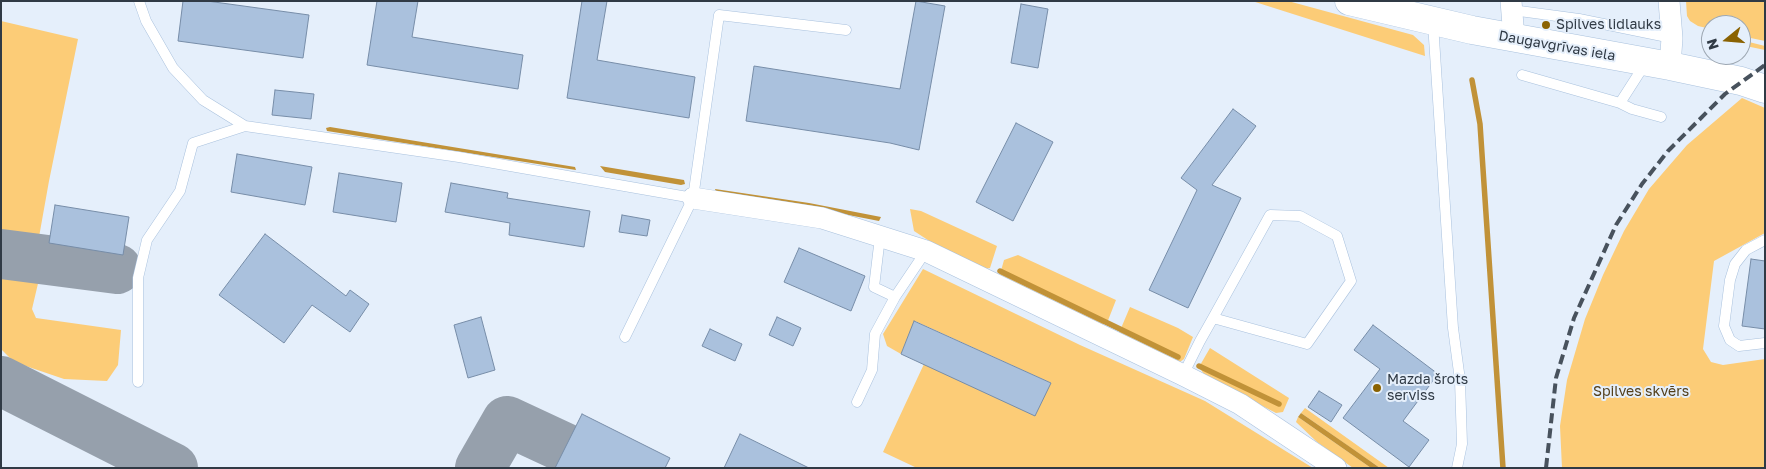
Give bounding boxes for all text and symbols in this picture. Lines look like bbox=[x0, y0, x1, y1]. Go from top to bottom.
north arrow bbox=[1701, 15, 1751, 65]
place label: Spilves lidlauks bbox=[1556, 17, 1661, 33]
marker: Spilves lidlauks bbox=[1540, 19, 1552, 31]
street label: Daugavgrīvas iela bbox=[1497, 27, 1617, 65]
text: N bbox=[1702, 37, 1722, 52]
place label: Mazda šrots serviss bbox=[1387, 372, 1468, 404]
marker: Mazda šrots serviss bbox=[1371, 382, 1383, 394]
park label: Spilves skvērs bbox=[1593, 384, 1689, 400]

